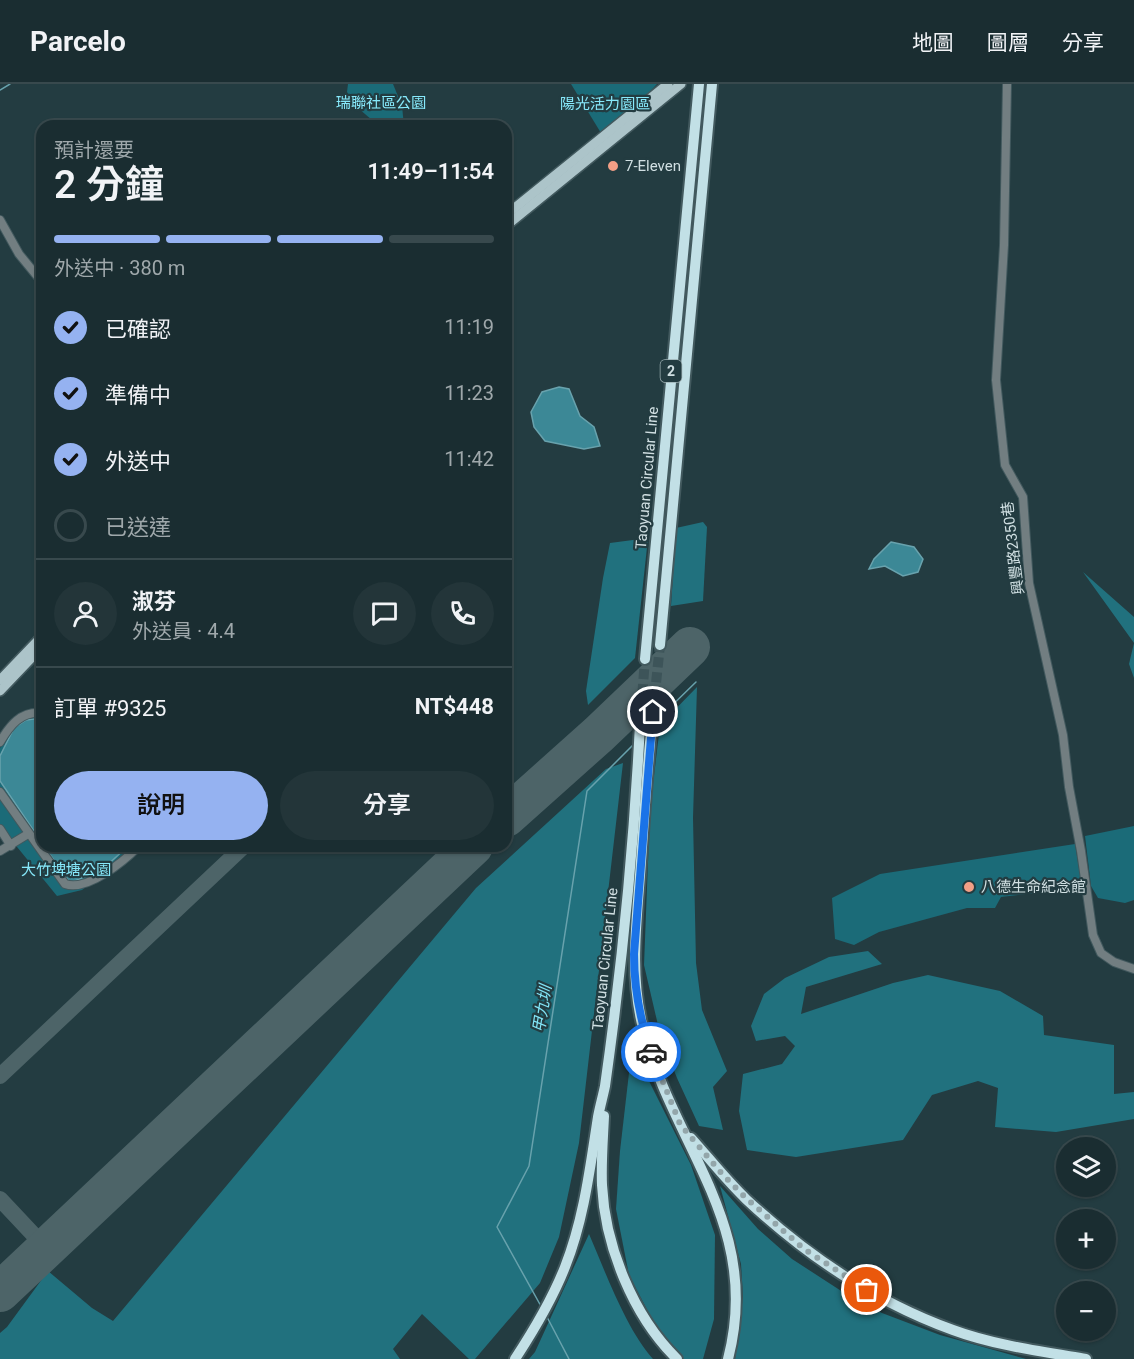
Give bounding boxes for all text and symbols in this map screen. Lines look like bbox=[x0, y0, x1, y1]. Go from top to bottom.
text: Parcelo bbox=[30, 25, 126, 58]
text: 地圖 bbox=[912, 31, 954, 55]
text: 圖層 bbox=[987, 31, 1029, 55]
text: 分享 bbox=[1062, 31, 1104, 55]
park label: 瑞聯社區公園 bbox=[336, 94, 426, 112]
park label: 陽光活力園區 bbox=[560, 95, 650, 113]
text: 預計還要 bbox=[54, 138, 134, 162]
place label: 7-Eleven bbox=[625, 157, 681, 175]
text: 11:49–11:54 bbox=[367, 159, 494, 184]
marker: 7-Eleven bbox=[606, 159, 620, 173]
text: 2 分鐘 bbox=[54, 162, 164, 208]
text: 外送中 · 380 m bbox=[54, 256, 185, 280]
icon: check bbox=[54, 311, 87, 344]
text: 11:19 bbox=[444, 315, 494, 339]
text: 已確認 bbox=[105, 317, 171, 342]
road number: 2 bbox=[660, 360, 682, 382]
icon: check bbox=[54, 377, 87, 410]
text: 11:23 bbox=[444, 381, 494, 405]
text: 準備中 bbox=[105, 383, 171, 408]
street label: Taoyuan Circular Line bbox=[632, 406, 662, 550]
icon: check bbox=[54, 443, 87, 476]
text: 11:42 bbox=[444, 447, 494, 471]
text: 外送中 bbox=[105, 449, 171, 474]
street label: 興豐路2350巷 bbox=[998, 500, 1028, 596]
text: 已送達 bbox=[105, 515, 171, 540]
button: person bbox=[54, 582, 117, 645]
button: chat bbox=[353, 582, 416, 645]
button: phone bbox=[431, 582, 494, 645]
text: 淑芬 bbox=[132, 589, 176, 614]
text: 外送員 · 4.4 bbox=[132, 619, 235, 643]
pin bbox=[627, 686, 678, 737]
text: NT$448 bbox=[415, 694, 494, 719]
icon: home bbox=[636, 695, 669, 728]
text: 訂單 #9325 bbox=[54, 696, 166, 721]
button: 說明 bbox=[54, 771, 268, 840]
button: 分享 bbox=[280, 771, 494, 840]
park label: 大竹埤塘公園 bbox=[21, 861, 111, 879]
place label: 八德生命紀念館 bbox=[981, 878, 1086, 896]
marker: 八德生命紀念館 bbox=[962, 880, 976, 894]
street label: Taoyuan Circular Line bbox=[589, 887, 621, 1031]
water label: 甲九圳 bbox=[529, 982, 555, 1034]
courier bbox=[621, 1022, 681, 1082]
icon: car bbox=[635, 1036, 668, 1069]
map controls bbox=[1056, 1137, 1116, 1341]
button: layers bbox=[1056, 1137, 1116, 1197]
button: + bbox=[1056, 1209, 1116, 1269]
pin bbox=[841, 1264, 892, 1315]
icon: bag bbox=[850, 1273, 883, 1306]
button: − bbox=[1056, 1281, 1116, 1341]

